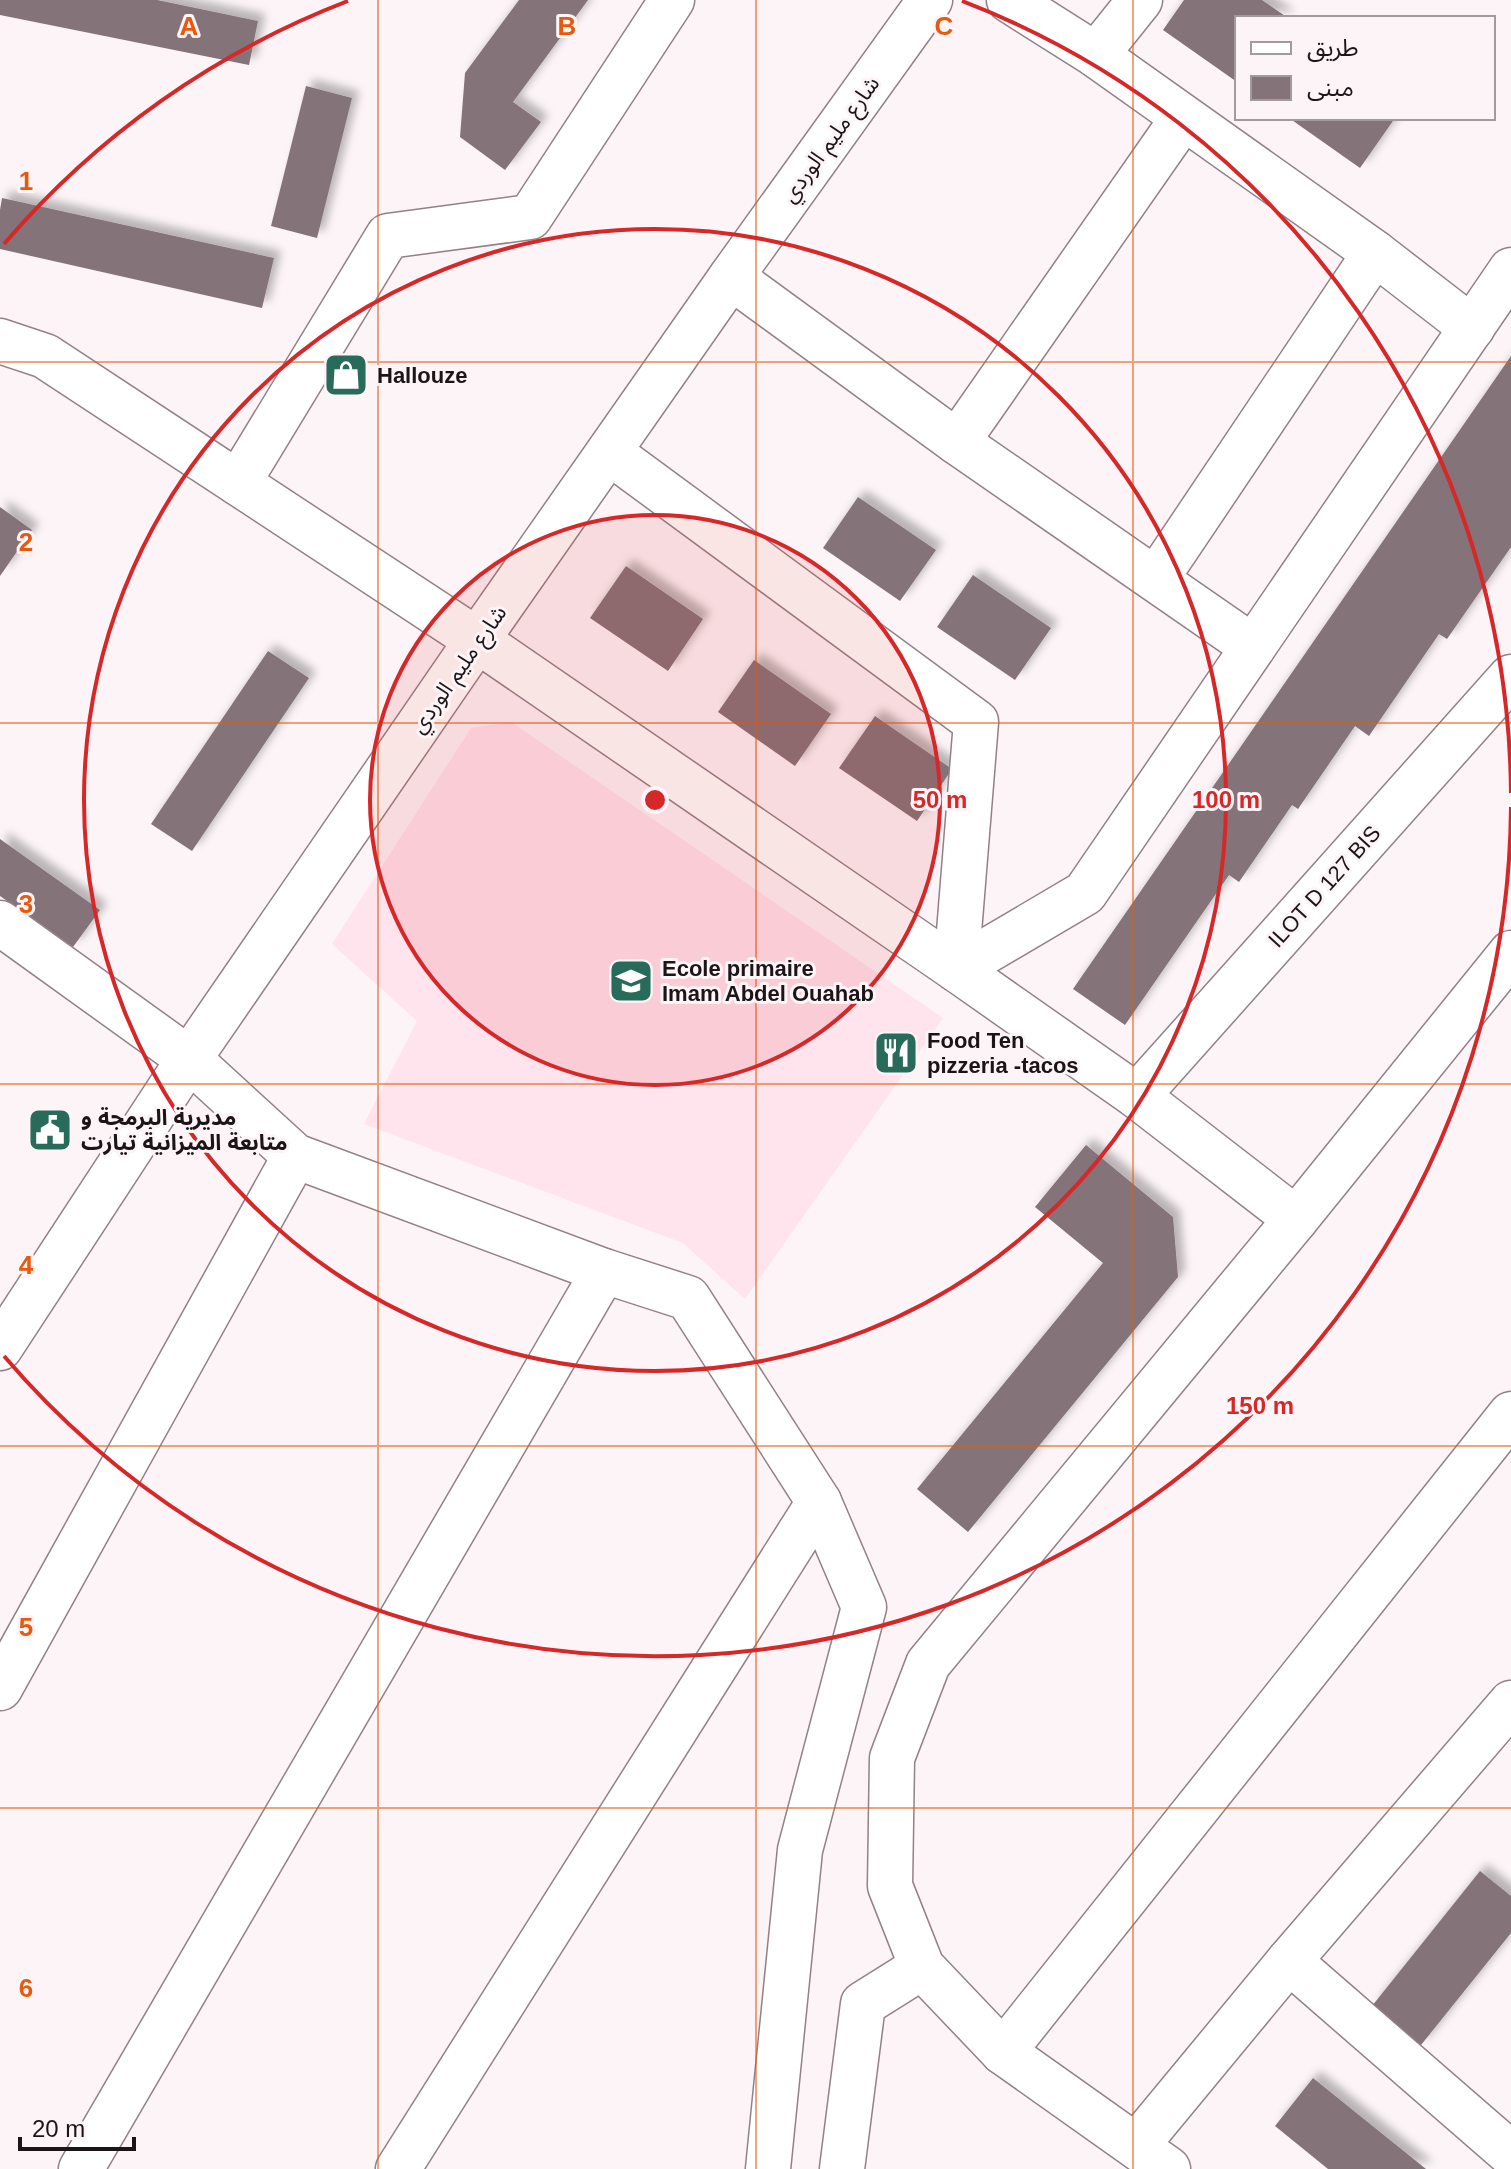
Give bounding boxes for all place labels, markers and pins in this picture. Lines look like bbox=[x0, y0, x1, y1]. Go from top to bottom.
shop icon: Hallouze bbox=[322, 351, 370, 399]
place label: Hallouze bbox=[377, 363, 467, 388]
centre of rings bbox=[641, 786, 669, 814]
place label: Ecole primaire Imam Abdel Ouahab bbox=[662, 956, 874, 1006]
school or university icon: Ecole primaire Imam Abdel Ouahab bbox=[607, 957, 655, 1005]
place label: Food Ten pizzeria -tacos bbox=[927, 1028, 1079, 1078]
restaurant icon: Food Ten pizzeria -tacos bbox=[872, 1029, 920, 1077]
place label: مديرية البرمجة و متابعة الميزانية تيارت bbox=[81, 1105, 288, 1156]
public building icon: مديرية البرمجة و متابعة الميزانية تيارت bbox=[26, 1106, 74, 1154]

